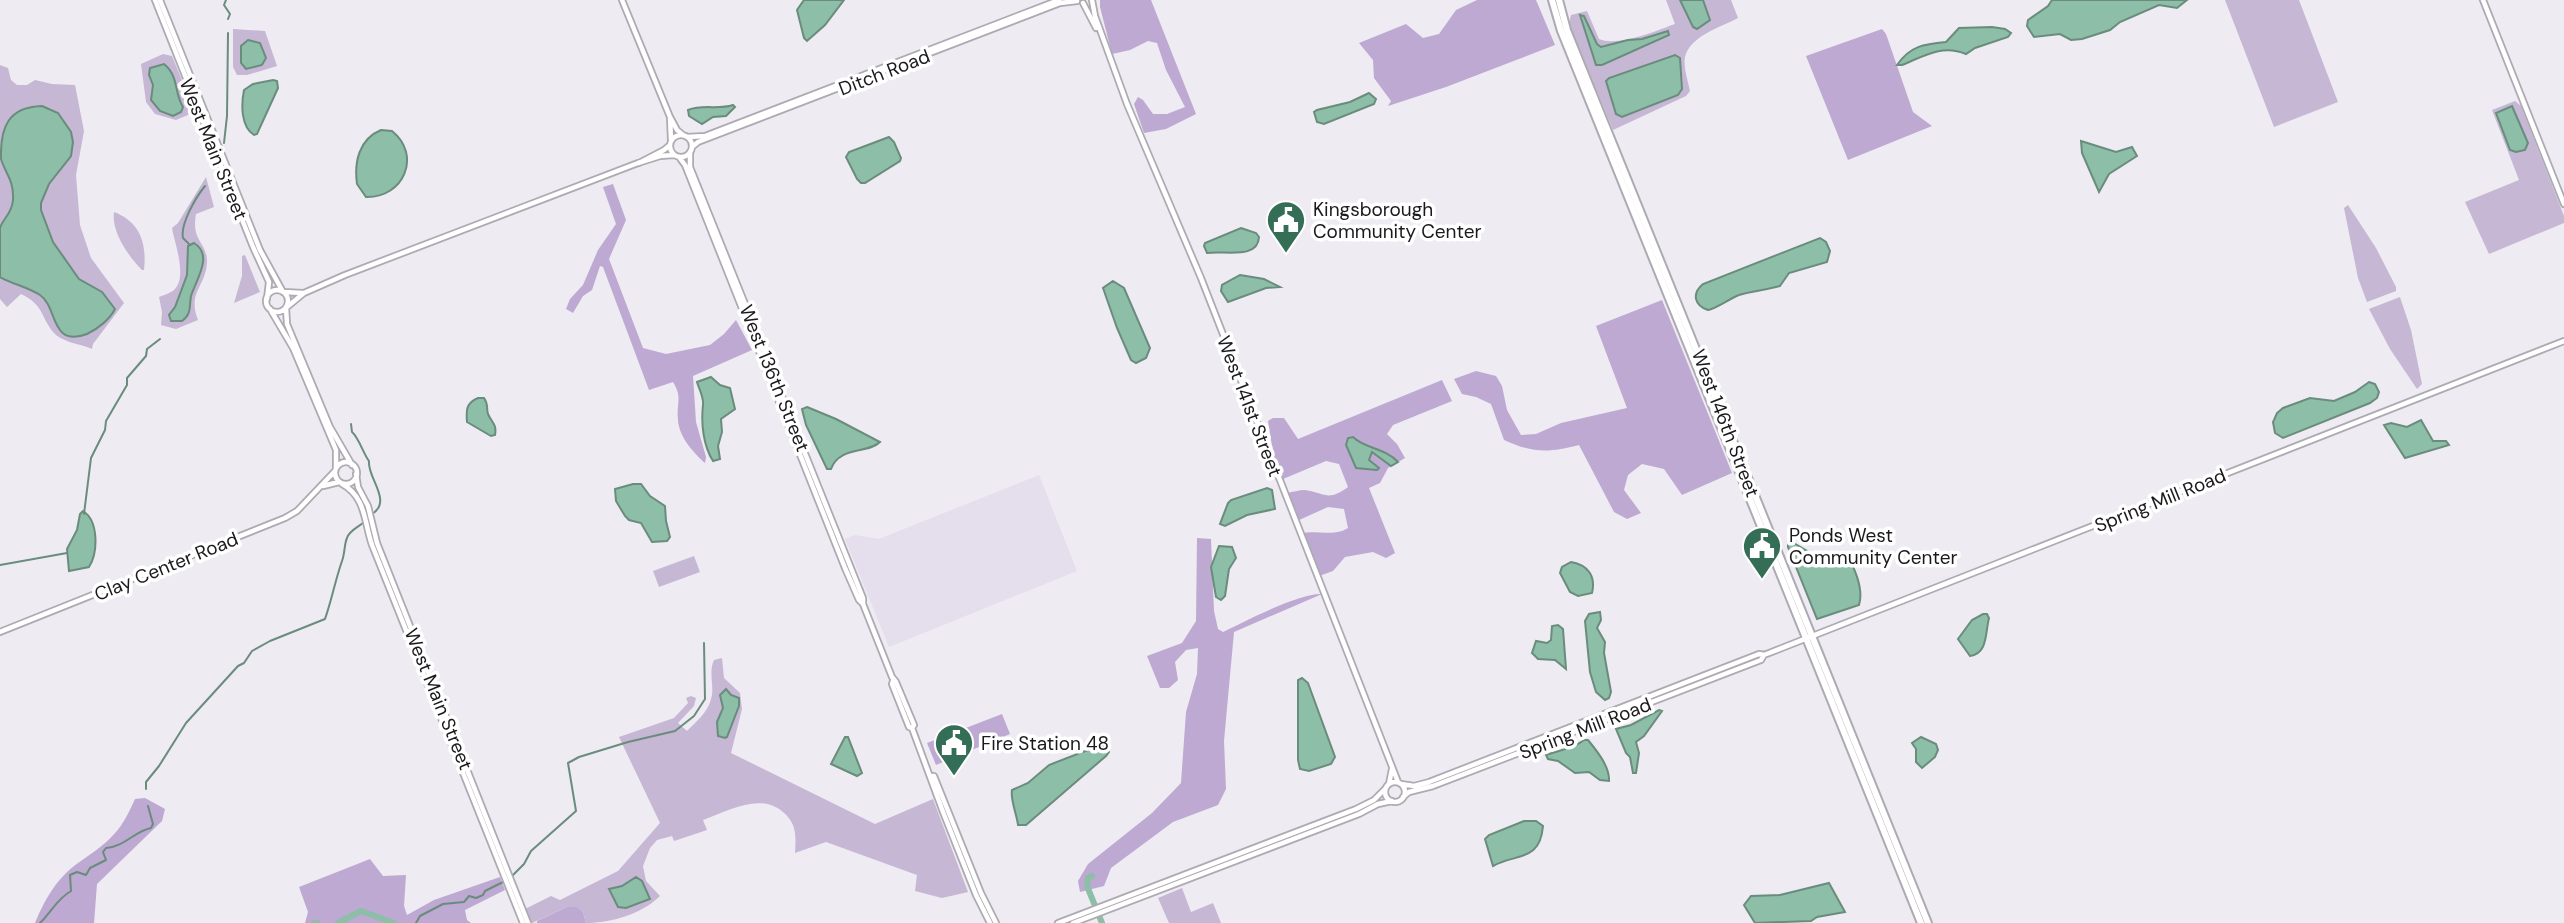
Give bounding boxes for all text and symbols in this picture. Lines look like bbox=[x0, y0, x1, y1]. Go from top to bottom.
street label: Ditch Road bbox=[835, 44, 933, 101]
street label: West Main Street bbox=[174, 75, 253, 224]
place label: Kingsborough Community Center bbox=[1313, 197, 1482, 244]
public building icon: Kingsborough Community Center bbox=[1265, 199, 1307, 254]
street label: West 136th Street bbox=[734, 301, 815, 455]
street label: West 141st Street bbox=[1211, 332, 1288, 480]
street label: West 146th Street bbox=[1686, 346, 1765, 501]
street label: Spring Mill Road bbox=[2091, 463, 2229, 538]
place label: Ponds West Community Center bbox=[1789, 523, 1958, 570]
public building icon: Ponds West Community Center bbox=[1741, 525, 1783, 580]
street label: Clay Center Road bbox=[91, 526, 242, 607]
street label: West Main Street bbox=[399, 625, 478, 774]
street label: Spring Mill Road bbox=[1516, 692, 1655, 765]
public building icon: Fire Station 48 bbox=[933, 722, 975, 777]
place label: Fire Station 48 bbox=[981, 731, 1109, 756]

